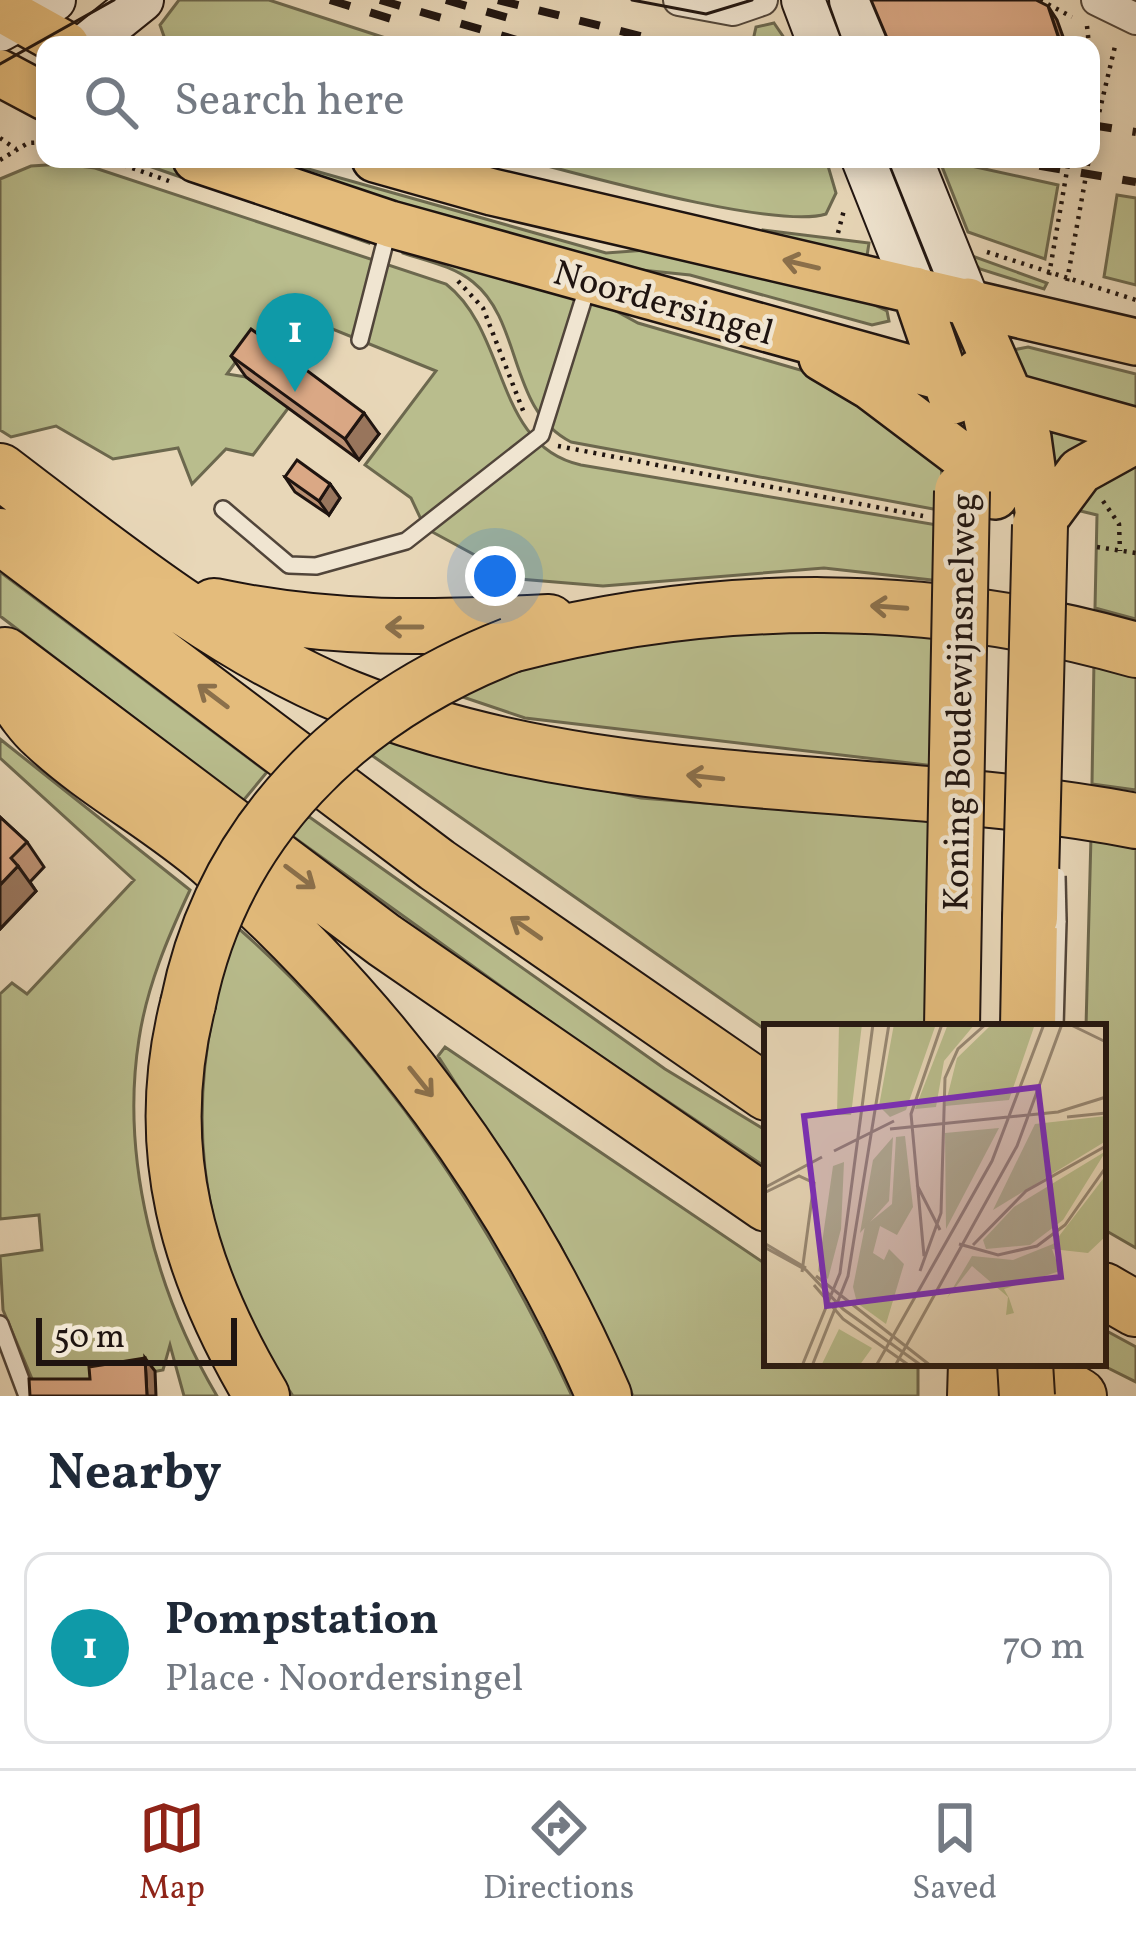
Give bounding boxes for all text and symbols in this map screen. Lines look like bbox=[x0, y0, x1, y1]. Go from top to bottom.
search box bbox=[36, 36, 1100, 168]
icon: search bbox=[78, 69, 144, 135]
text: Search here bbox=[174, 71, 405, 134]
street label: Noordersingel bbox=[547, 250, 779, 360]
one-way arrow bbox=[783, 252, 821, 274]
pin: 1 bbox=[256, 293, 334, 392]
street label: Koning Boudewijnsnelweg bbox=[933, 493, 991, 912]
your location bbox=[465, 546, 525, 606]
one-way arrow bbox=[870, 596, 909, 619]
one-way arrow bbox=[385, 616, 424, 638]
one-way arrow bbox=[197, 683, 229, 710]
one-way arrow bbox=[686, 765, 725, 788]
one-way arrow bbox=[283, 864, 316, 890]
one-way arrow bbox=[510, 916, 543, 941]
inset map bbox=[764, 1024, 1106, 1366]
one-way arrow bbox=[408, 1066, 434, 1098]
scale bar bbox=[36, 1312, 237, 1365]
text: 50 m bbox=[54, 1316, 125, 1362]
text: Nearby bbox=[48, 1439, 222, 1510]
text: Pompstation bbox=[165, 1590, 439, 1653]
text: 1 bbox=[82, 1621, 98, 1675]
text: 70 m bbox=[1002, 1621, 1085, 1675]
text: Place · Noordersingel bbox=[165, 1653, 523, 1707]
tab: Map bbox=[139, 1795, 205, 1913]
tab: Directions bbox=[483, 1795, 634, 1913]
tab: Saved bbox=[912, 1795, 997, 1913]

